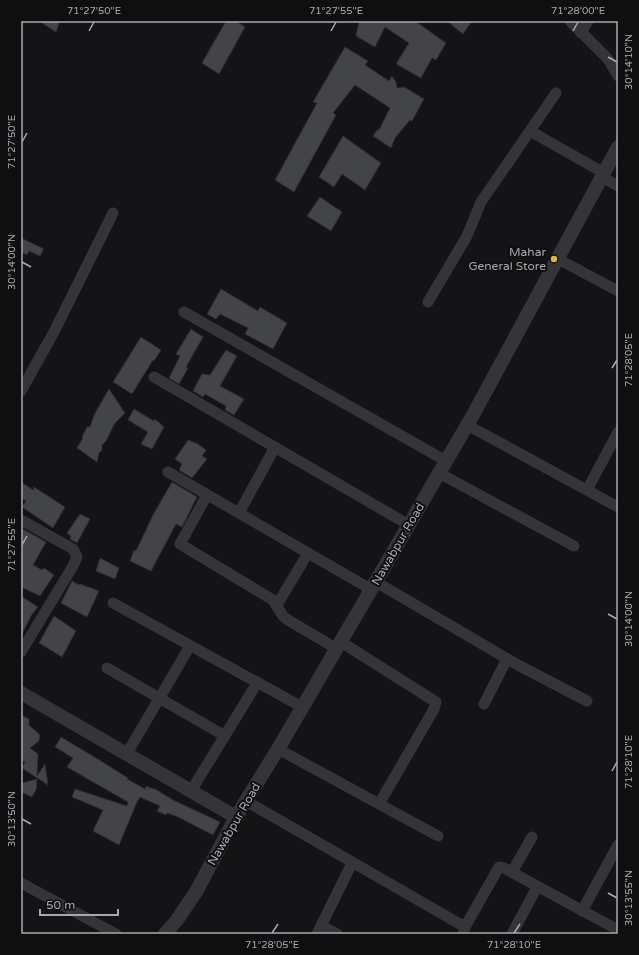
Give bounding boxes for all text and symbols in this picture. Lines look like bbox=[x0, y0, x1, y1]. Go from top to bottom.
text: 71°27'50"E bbox=[67, 5, 121, 17]
text: 71°27'55"E bbox=[309, 5, 363, 17]
text: 71°28'00"E bbox=[551, 5, 605, 17]
text: 30°14'10"N bbox=[623, 34, 635, 90]
text: 71°27'50"E bbox=[6, 115, 18, 169]
text: 30°14'00"N bbox=[6, 234, 18, 290]
place label: Mahar General Store bbox=[468, 245, 546, 273]
marker: Mahar General Store bbox=[549, 254, 559, 264]
text: 71°28'05"E bbox=[623, 333, 635, 387]
street label: Nawabpur Road bbox=[369, 500, 427, 588]
text: 71°27'55"E bbox=[6, 518, 18, 572]
text: 30°14'00"N bbox=[623, 591, 635, 647]
text: 71°28'10"E bbox=[623, 735, 635, 789]
street label: Nawabpur Road bbox=[205, 780, 263, 868]
text: 30°13'50"N bbox=[6, 791, 18, 847]
text: 30°13'55"N bbox=[623, 870, 635, 926]
scale bar bbox=[40, 891, 118, 917]
text: 50 m bbox=[46, 898, 75, 912]
text: 71°28'05"E bbox=[245, 939, 299, 951]
text: 71°28'10"E bbox=[487, 939, 541, 951]

